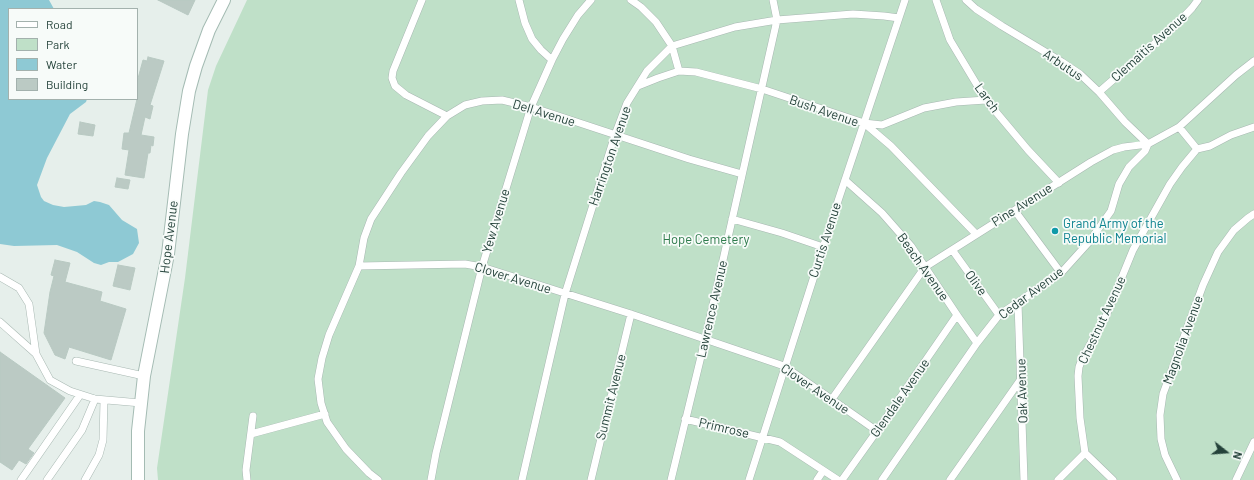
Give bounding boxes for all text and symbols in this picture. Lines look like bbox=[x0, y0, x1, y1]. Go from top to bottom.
legend bbox=[8, 8, 138, 100]
street label: Clemaitis Avenue bbox=[1108, 9, 1190, 85]
text: Road bbox=[46, 17, 73, 31]
text: Park bbox=[46, 37, 70, 51]
street label: Arbutus bbox=[1040, 46, 1086, 84]
text: Water bbox=[46, 57, 77, 71]
text: Building bbox=[46, 77, 88, 91]
street label: Larch bbox=[971, 80, 1003, 116]
street label: Bush Avenue bbox=[787, 92, 861, 130]
street label: Dell Avenue bbox=[511, 96, 577, 130]
street label: Harrington Avenue bbox=[586, 104, 634, 208]
street label: Pine Avenue bbox=[989, 180, 1055, 230]
street label: Yew Avenue bbox=[479, 187, 513, 255]
street label: Hope Avenue bbox=[157, 200, 181, 274]
street label: Curtis Avenue bbox=[806, 201, 844, 279]
place label: Grand Army of the Republic Memorial bbox=[1063, 216, 1166, 247]
marker: Grand Army of the Republic Memorial bbox=[1050, 226, 1060, 236]
street label: Beach Avenue bbox=[894, 230, 952, 304]
park label: Hope Cemetery bbox=[662, 232, 750, 248]
street label: Clover Avenue bbox=[473, 259, 553, 297]
street label: Lawrence Avenue bbox=[693, 259, 731, 359]
street label: Cedar Avenue bbox=[995, 264, 1067, 322]
street label: Olive bbox=[962, 267, 990, 299]
street label: Chestnut Avenue bbox=[1075, 274, 1129, 366]
street label: Magnolia Avenue bbox=[1160, 293, 1206, 387]
street label: Summit Avenue bbox=[593, 352, 629, 442]
street label: Glendale Avenue bbox=[867, 356, 933, 440]
street label: Oak Avenue bbox=[1013, 358, 1031, 424]
street label: Clover Avenue bbox=[778, 360, 852, 418]
street label: Primrose bbox=[697, 415, 751, 441]
north arrow bbox=[1206, 432, 1246, 472]
text: N bbox=[1231, 450, 1245, 461]

